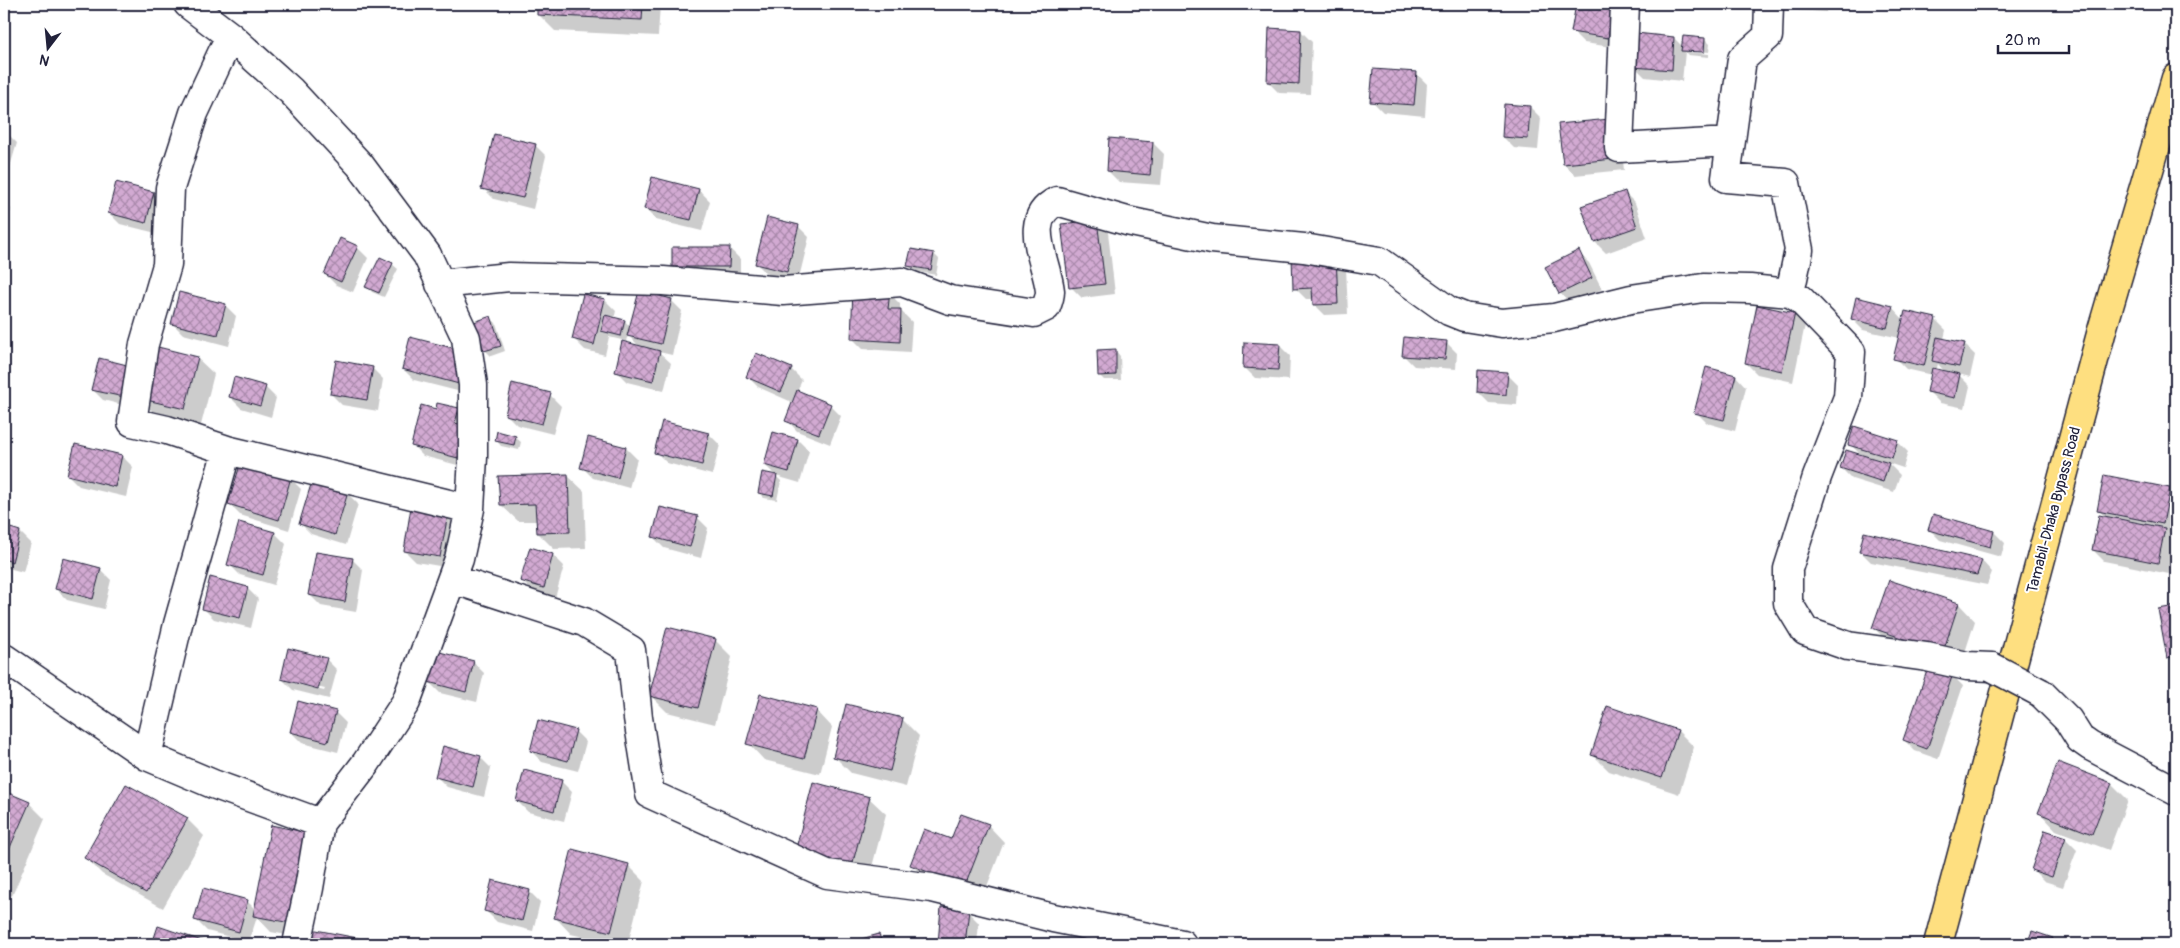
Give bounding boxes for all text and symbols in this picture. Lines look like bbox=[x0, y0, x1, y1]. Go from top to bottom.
north arrow bbox=[22, 22, 72, 72]
scale bar bbox=[1998, 22, 2069, 54]
text: 20 m bbox=[2005, 31, 2040, 50]
text: N bbox=[38, 51, 51, 69]
street label: Tamabil-Dhaka Bypass Road bbox=[2023, 425, 2085, 595]

